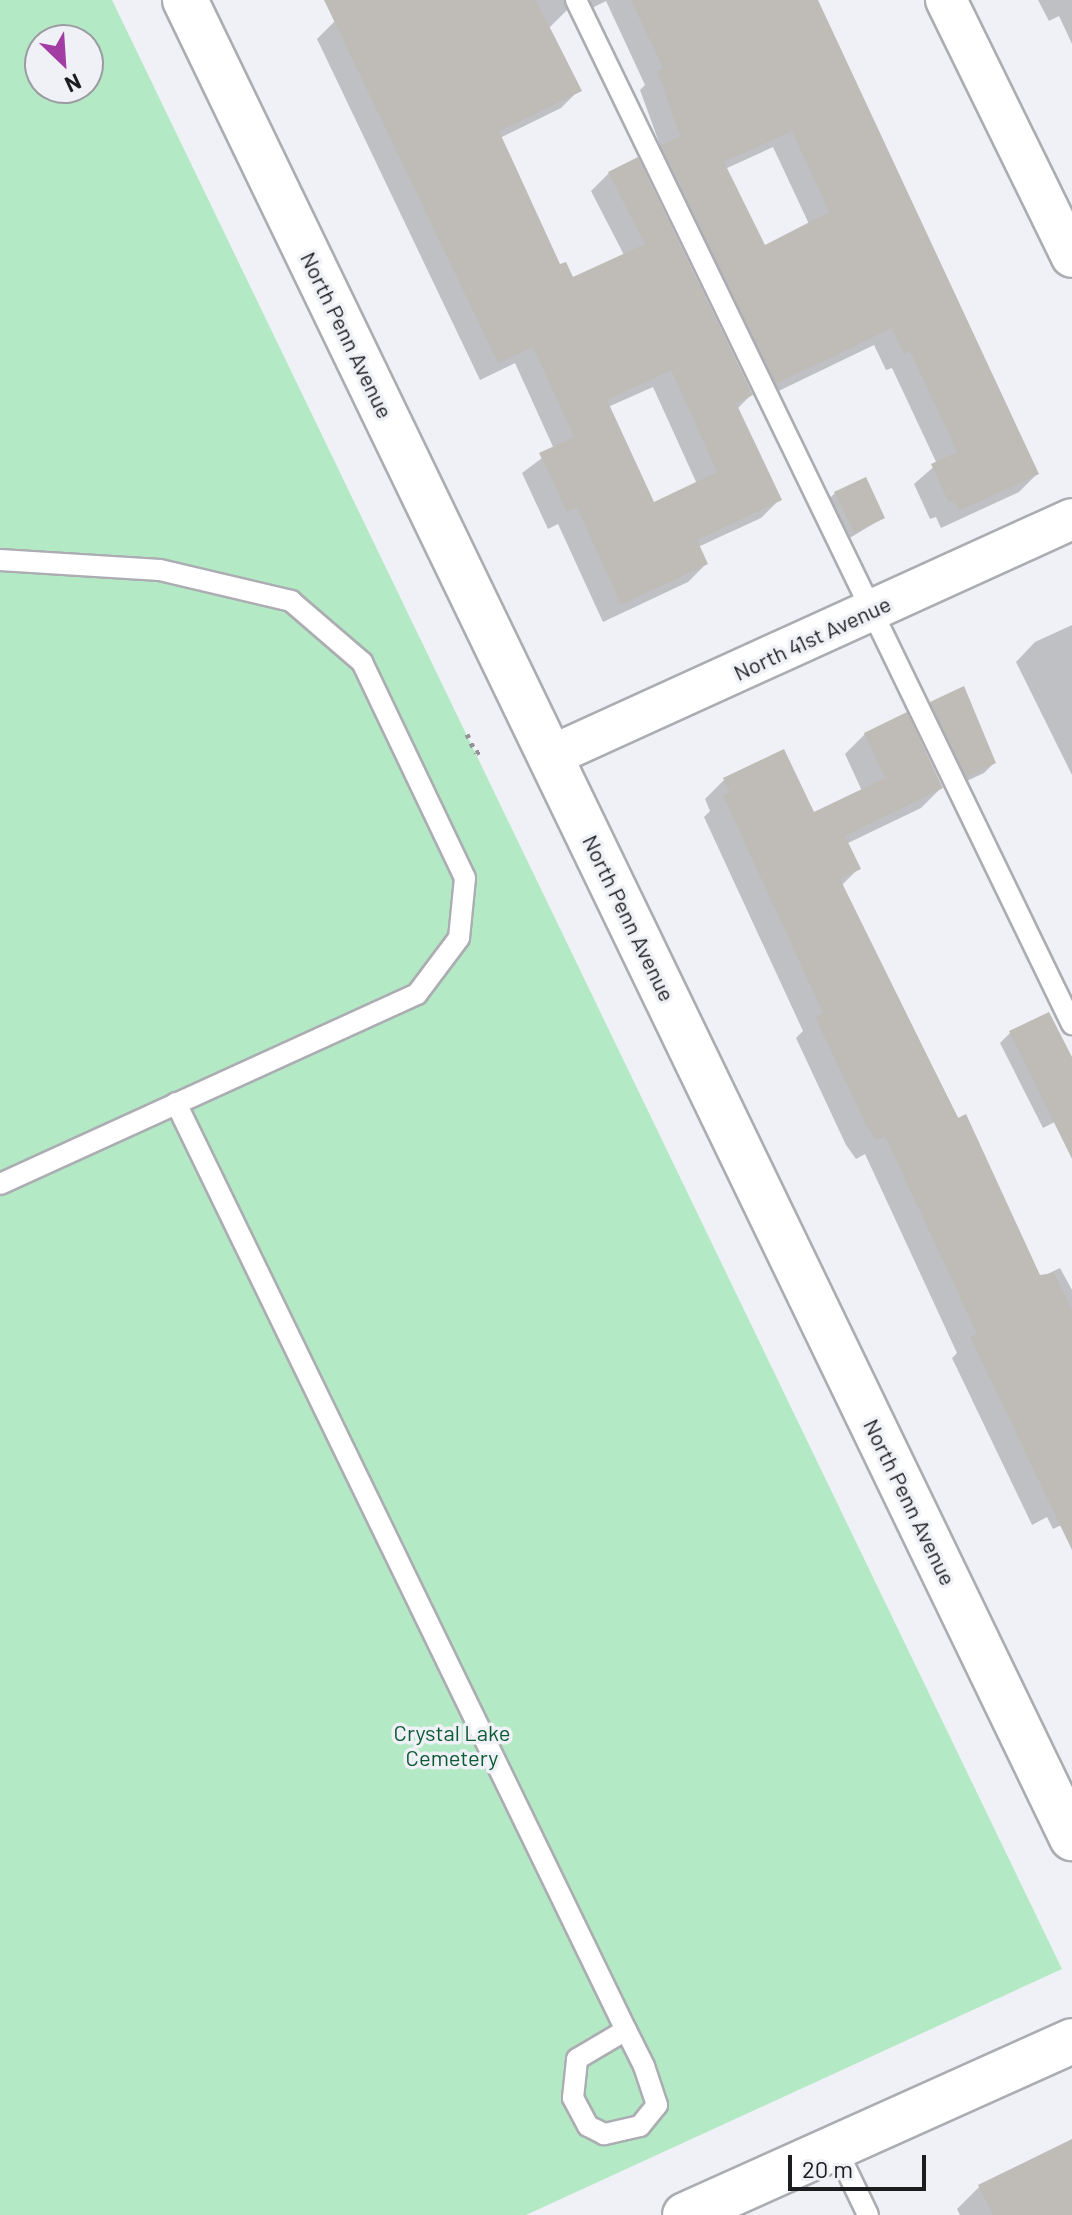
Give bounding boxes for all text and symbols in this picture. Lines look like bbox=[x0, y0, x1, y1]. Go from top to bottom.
north arrow bbox=[24, 24, 104, 104]
text: N bbox=[61, 69, 85, 99]
street label: North Penn Avenue bbox=[295, 247, 399, 423]
street label: North 41st Avenue bbox=[729, 590, 895, 686]
street label: North Penn Avenue bbox=[577, 830, 681, 1006]
street label: North Penn Avenue bbox=[858, 1414, 962, 1590]
park label: Crystal Lake Cemetery bbox=[394, 1719, 510, 1770]
scale bar bbox=[792, 2139, 930, 2189]
text: 20 m bbox=[802, 2154, 853, 2183]

